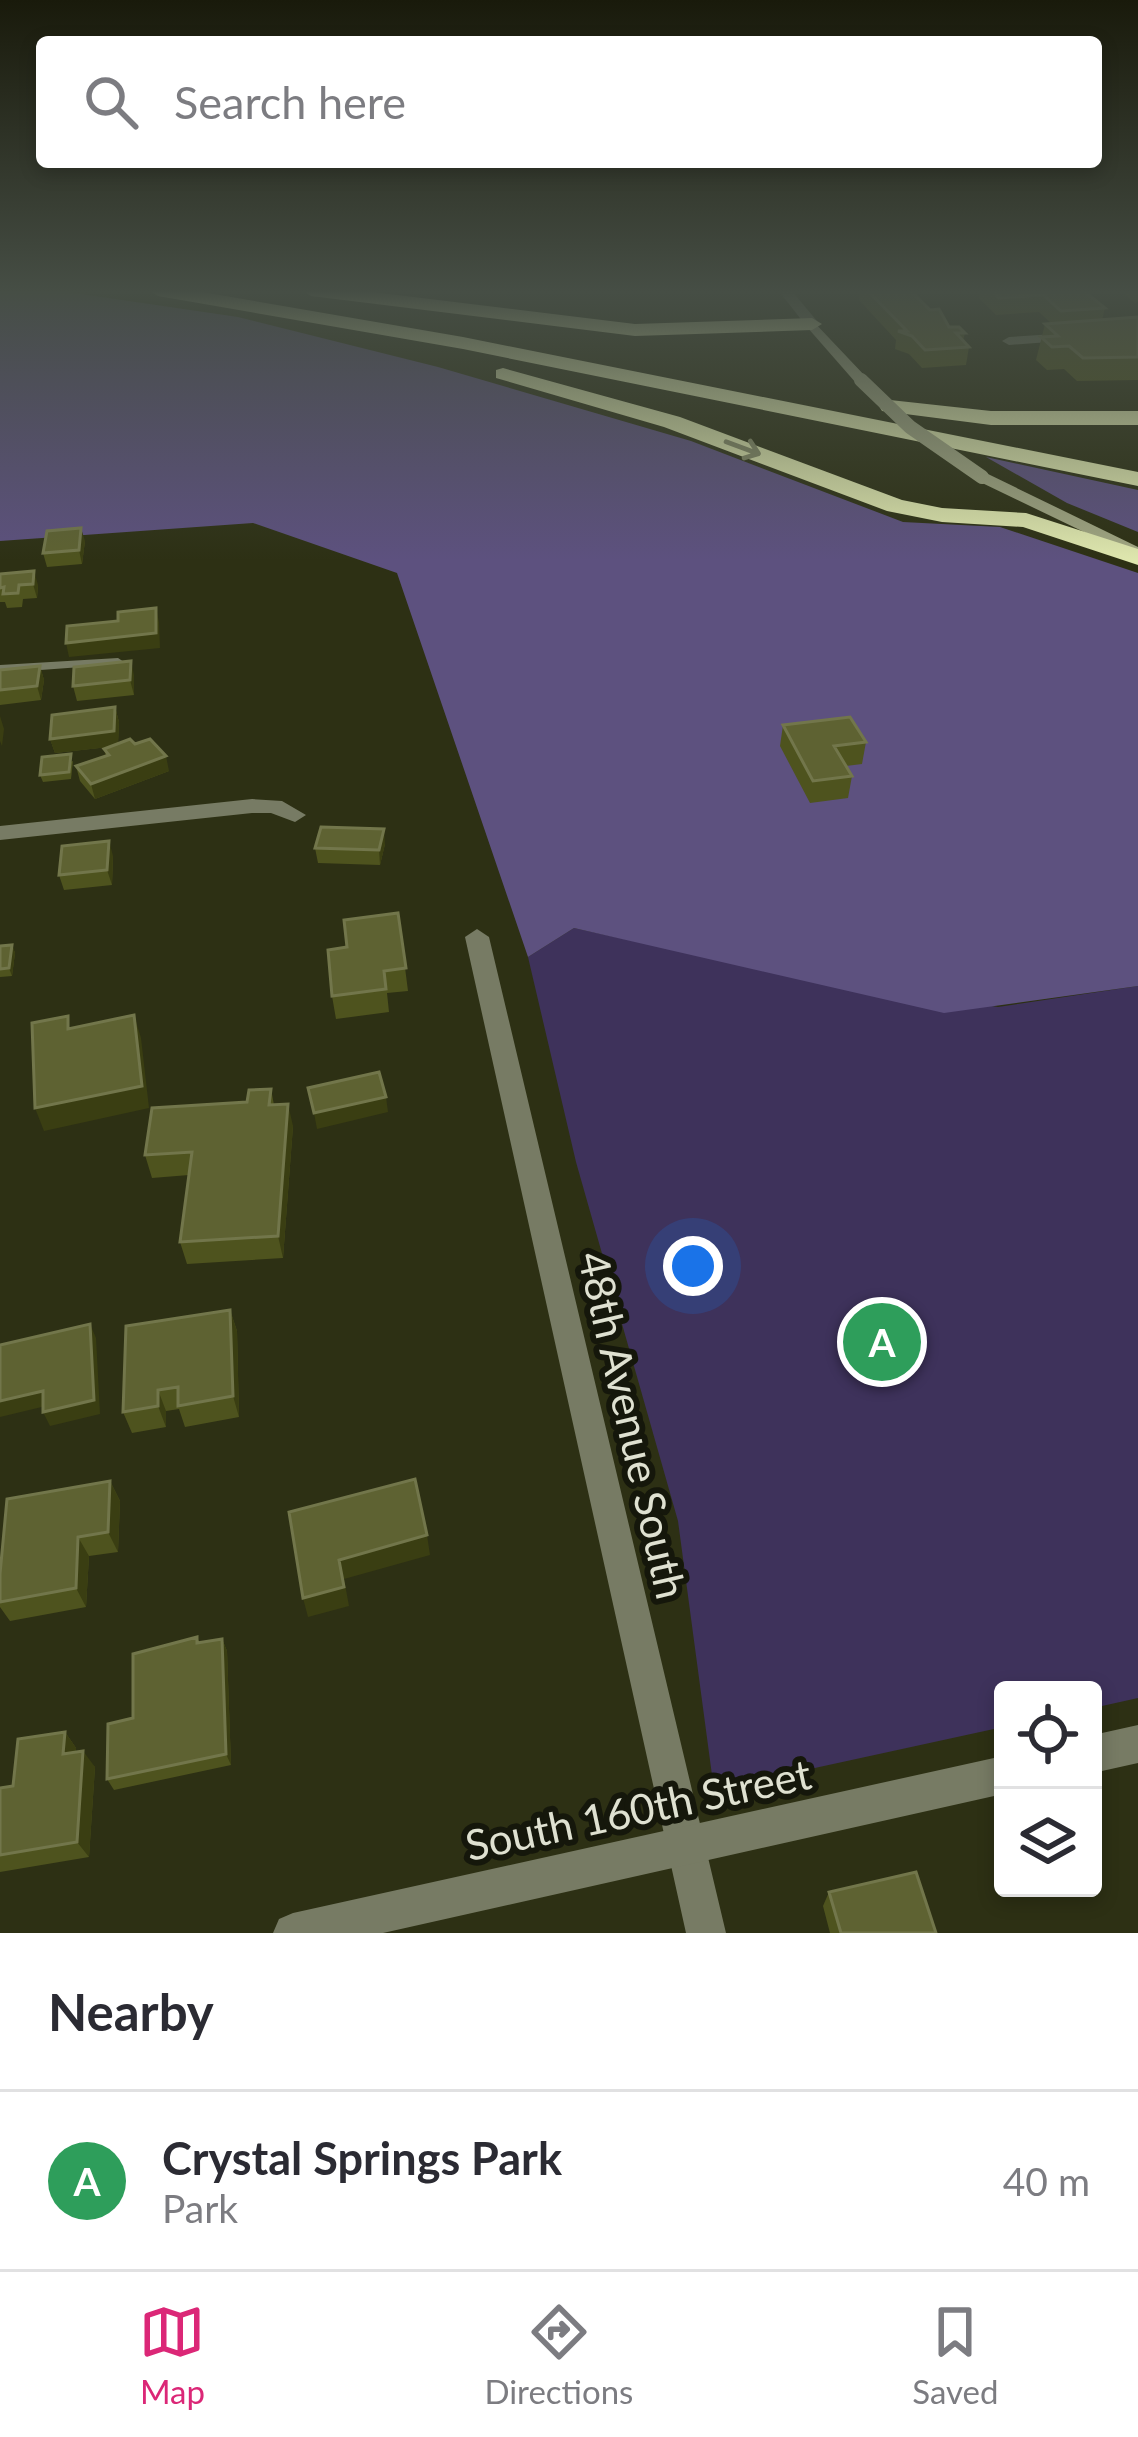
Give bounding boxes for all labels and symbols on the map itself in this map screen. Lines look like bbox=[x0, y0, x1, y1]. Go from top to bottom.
one-way arrow bbox=[723, 439, 760, 460]
your location bbox=[663, 1236, 723, 1296]
street label: 48th Avenue South bbox=[569, 1247, 697, 1603]
pin: A bbox=[843, 1297, 921, 1387]
street label: South 160th Street bbox=[461, 1748, 815, 1870]

